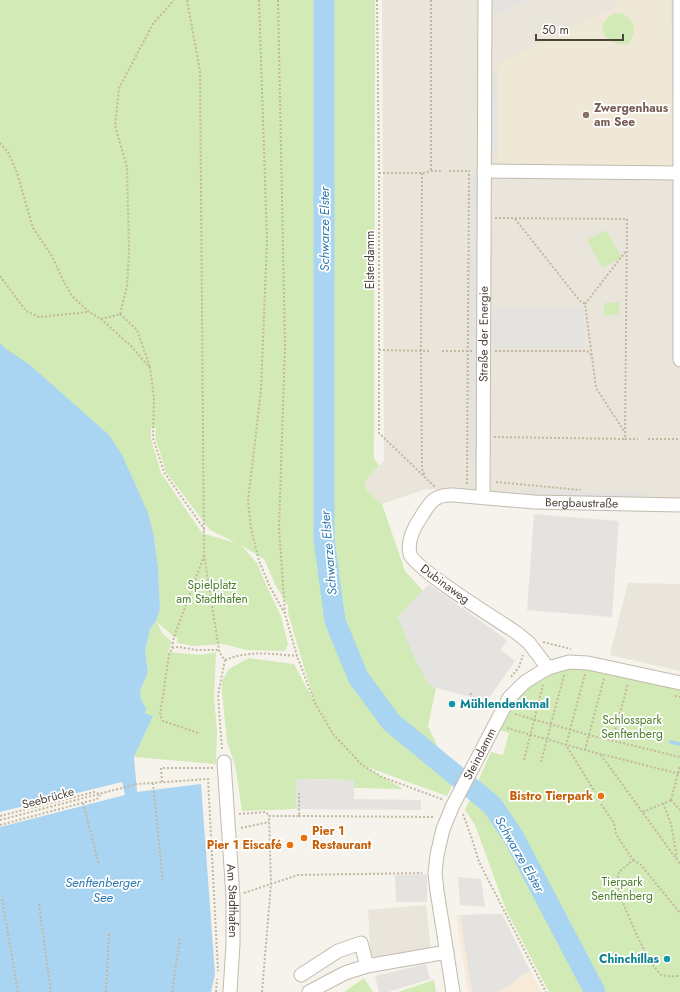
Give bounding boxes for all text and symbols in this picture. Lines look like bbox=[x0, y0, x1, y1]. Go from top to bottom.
scale bar bbox=[536, 16, 623, 42]
text: 50 m bbox=[542, 21, 569, 39]
place label: Zwergenhaus am See bbox=[594, 99, 669, 131]
marker: Zwergenhaus am See bbox=[581, 110, 591, 120]
water label: Schwarze Elster bbox=[315, 186, 334, 271]
street label: Elsterdamm bbox=[361, 231, 379, 289]
street label: Straße der Energie bbox=[474, 286, 493, 382]
street label: Bergbaustraße bbox=[545, 493, 618, 513]
water label: Schwarze Elster bbox=[315, 509, 342, 596]
street label: Dubinaweg bbox=[416, 560, 474, 608]
park label: Spielplatz am Stadthafen bbox=[176, 576, 248, 608]
place label: Mühlendenkmal bbox=[460, 695, 549, 713]
marker: Mühlendenkmal bbox=[447, 699, 457, 709]
park label: Schlosspark Senftenberg bbox=[601, 711, 663, 743]
street label: Steindamm bbox=[459, 725, 501, 783]
street label: Seebrücke bbox=[20, 782, 76, 814]
place label: Bistro Tierpark bbox=[509, 787, 593, 805]
marker: Bistro Tierpark bbox=[596, 791, 606, 801]
water label: Schwarze Elster bbox=[490, 813, 549, 896]
place label: Pier 1 Restaurant bbox=[312, 822, 372, 854]
marker: Pier 1 Restaurant bbox=[299, 833, 309, 843]
place label: Pier 1 Eiscafé bbox=[207, 836, 282, 854]
marker: Pier 1 Eiscafé bbox=[285, 840, 295, 850]
street label: Am Stadthafen bbox=[222, 863, 242, 938]
water label: Senftenberger See bbox=[65, 873, 141, 907]
park label: Tierpark Senftenberg bbox=[591, 873, 653, 905]
place label: Chinchillas bbox=[599, 950, 660, 968]
marker: Chinchillas bbox=[662, 954, 672, 964]

